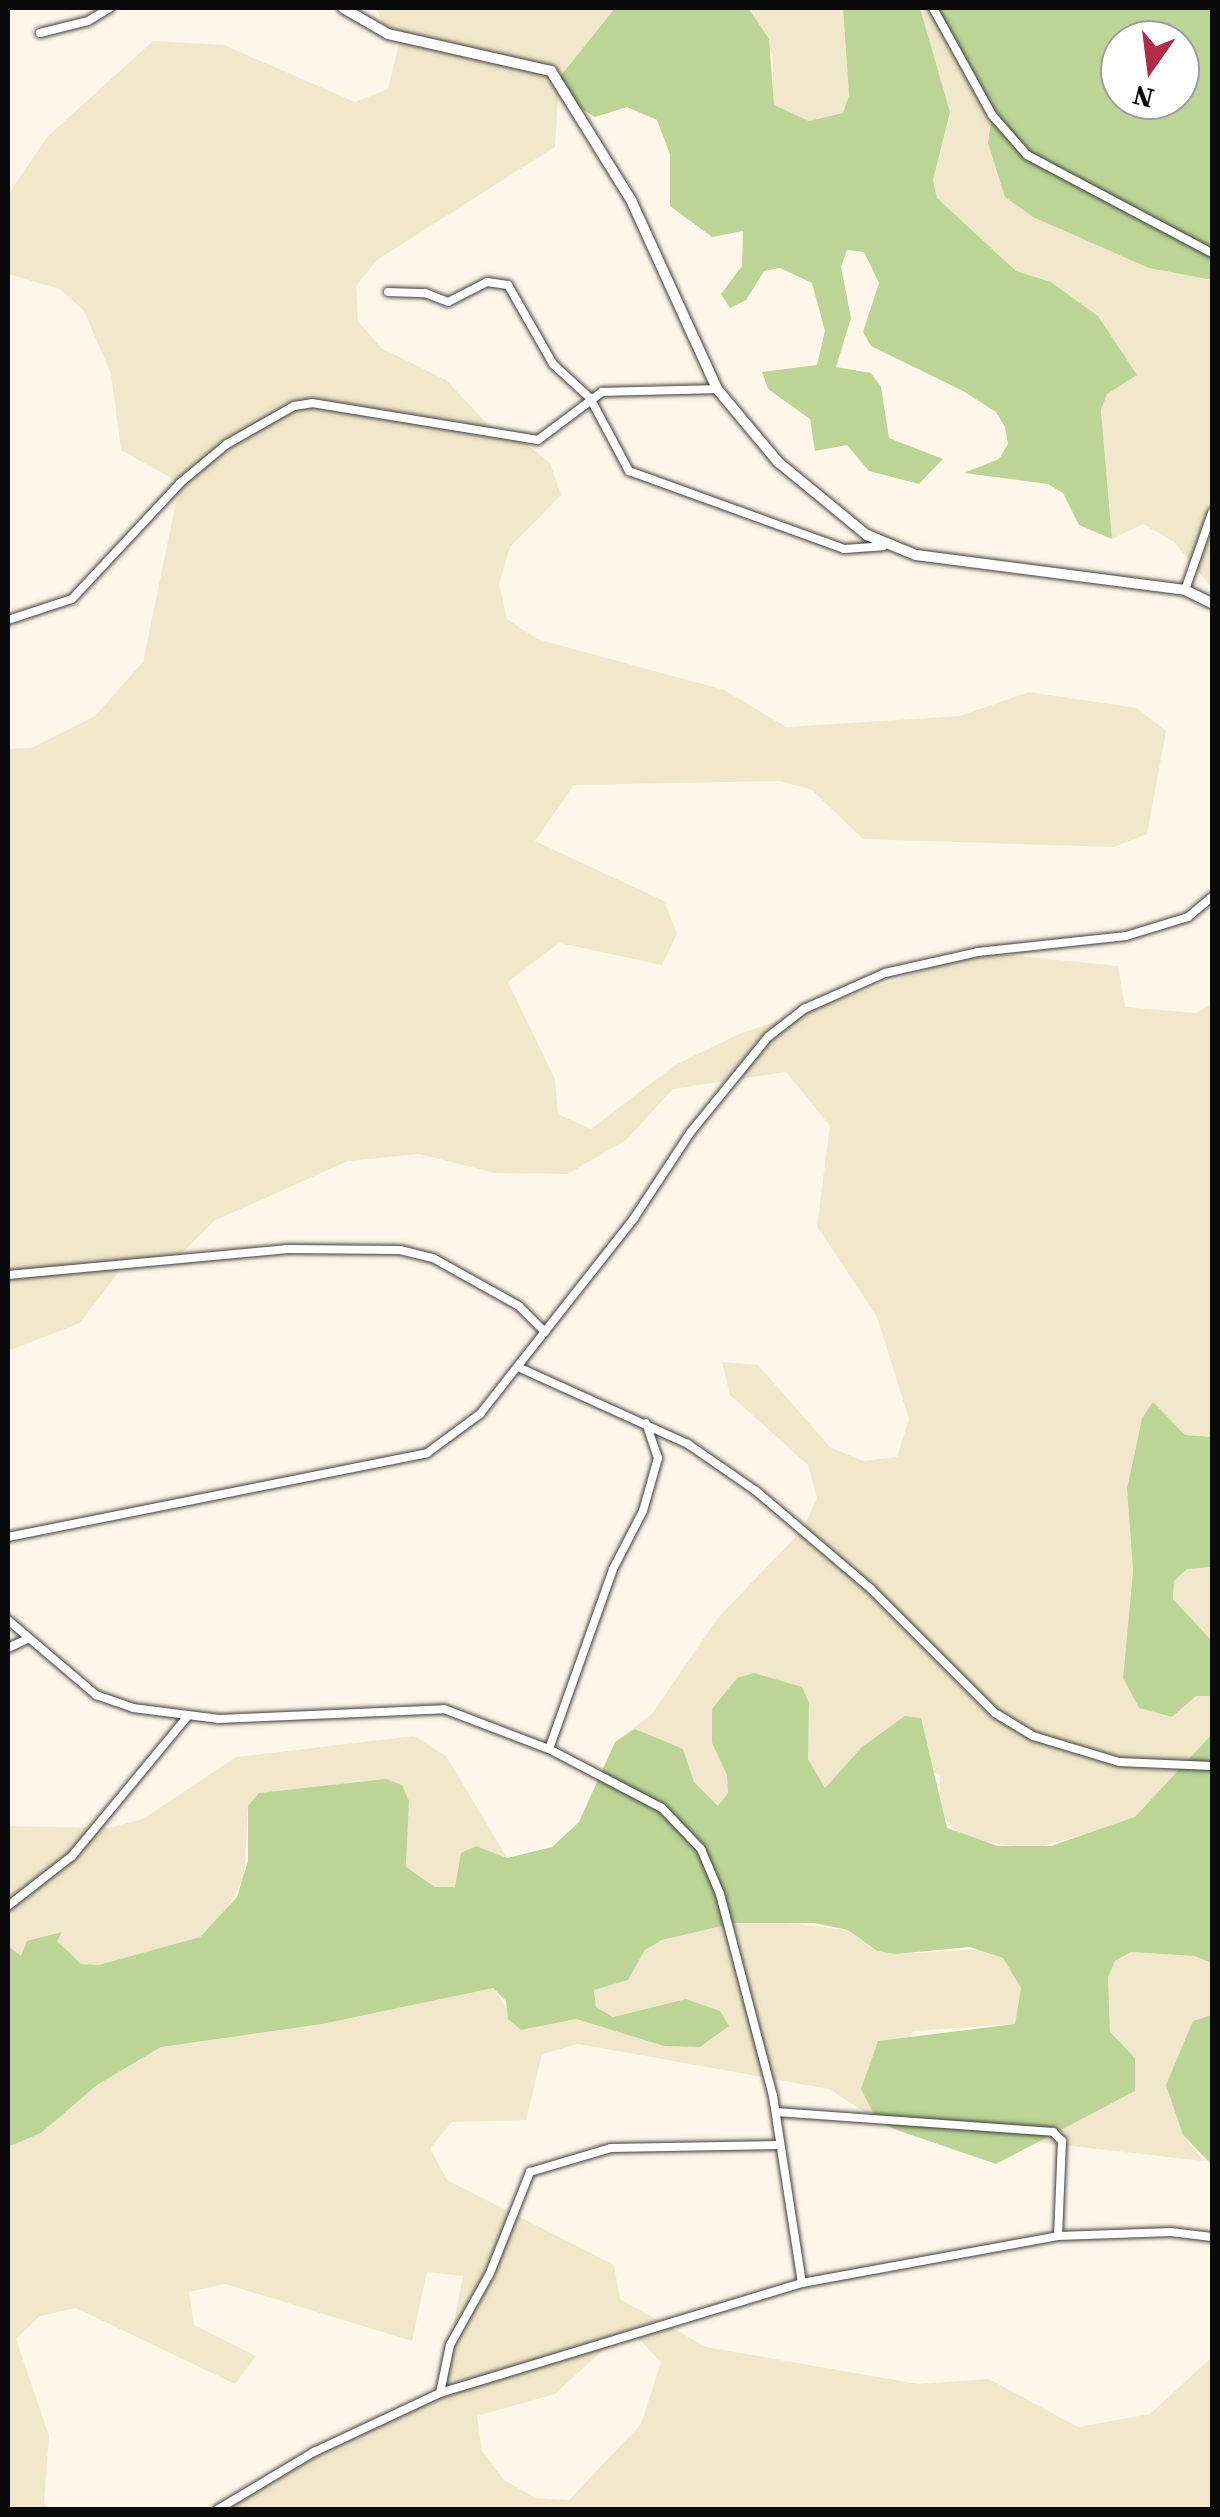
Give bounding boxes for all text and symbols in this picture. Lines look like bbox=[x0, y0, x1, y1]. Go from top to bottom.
north arrow bbox=[1100, 20, 1200, 120]
text: N bbox=[1129, 76, 1158, 118]

